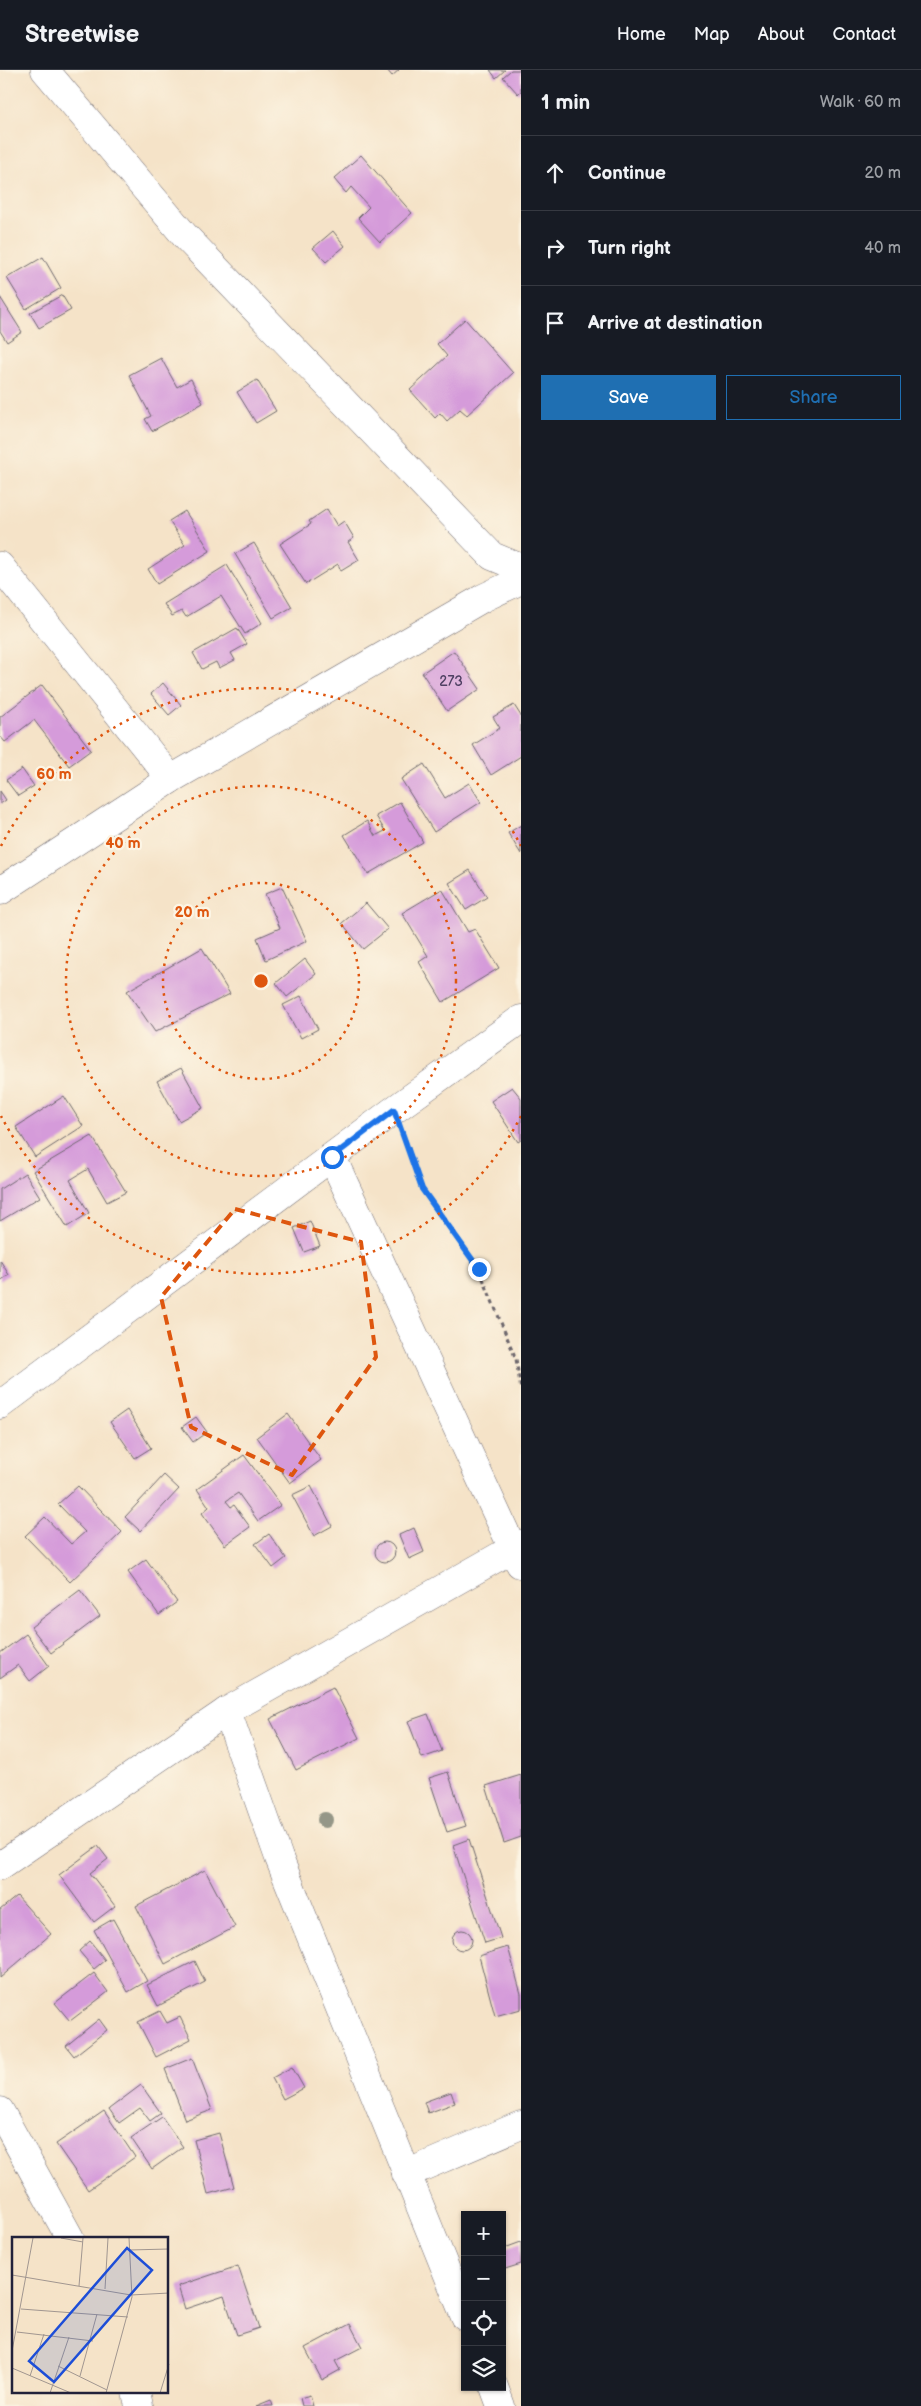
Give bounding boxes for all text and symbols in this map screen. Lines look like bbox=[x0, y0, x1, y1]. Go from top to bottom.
text: Streetwise bbox=[25, 20, 139, 49]
text: Home bbox=[617, 24, 666, 45]
text: Map bbox=[694, 24, 730, 45]
text: About bbox=[758, 24, 805, 45]
text: Contact bbox=[833, 24, 896, 45]
text: 1 min bbox=[541, 90, 590, 115]
text: Walk · 60 m bbox=[820, 93, 901, 112]
icon: ahead bbox=[541, 159, 569, 187]
text: Continue bbox=[588, 162, 666, 185]
text: 20 m bbox=[865, 164, 901, 183]
icon: right bbox=[541, 234, 569, 262]
text: Turn right bbox=[588, 237, 671, 260]
text: 40 m bbox=[864, 239, 901, 258]
icon: arrive bbox=[541, 309, 569, 337]
text: Arrive at destination bbox=[588, 312, 763, 335]
button: Save bbox=[541, 375, 716, 420]
button: Share bbox=[726, 375, 901, 420]
house number: 273 bbox=[439, 673, 463, 690]
text: 60 m bbox=[36, 765, 72, 784]
text: 40 m bbox=[105, 834, 141, 853]
text: 20 m bbox=[175, 903, 210, 922]
centre of rings bbox=[252, 972, 270, 990]
route start bbox=[321, 1146, 344, 1169]
route end bbox=[468, 1258, 491, 1281]
map controls bbox=[461, 2211, 506, 2391]
button: + bbox=[461, 2211, 506, 2256]
inset map bbox=[12, 2237, 169, 2394]
button: − bbox=[461, 2256, 506, 2301]
button: locate bbox=[461, 2301, 506, 2346]
button: layers bbox=[461, 2346, 506, 2391]

